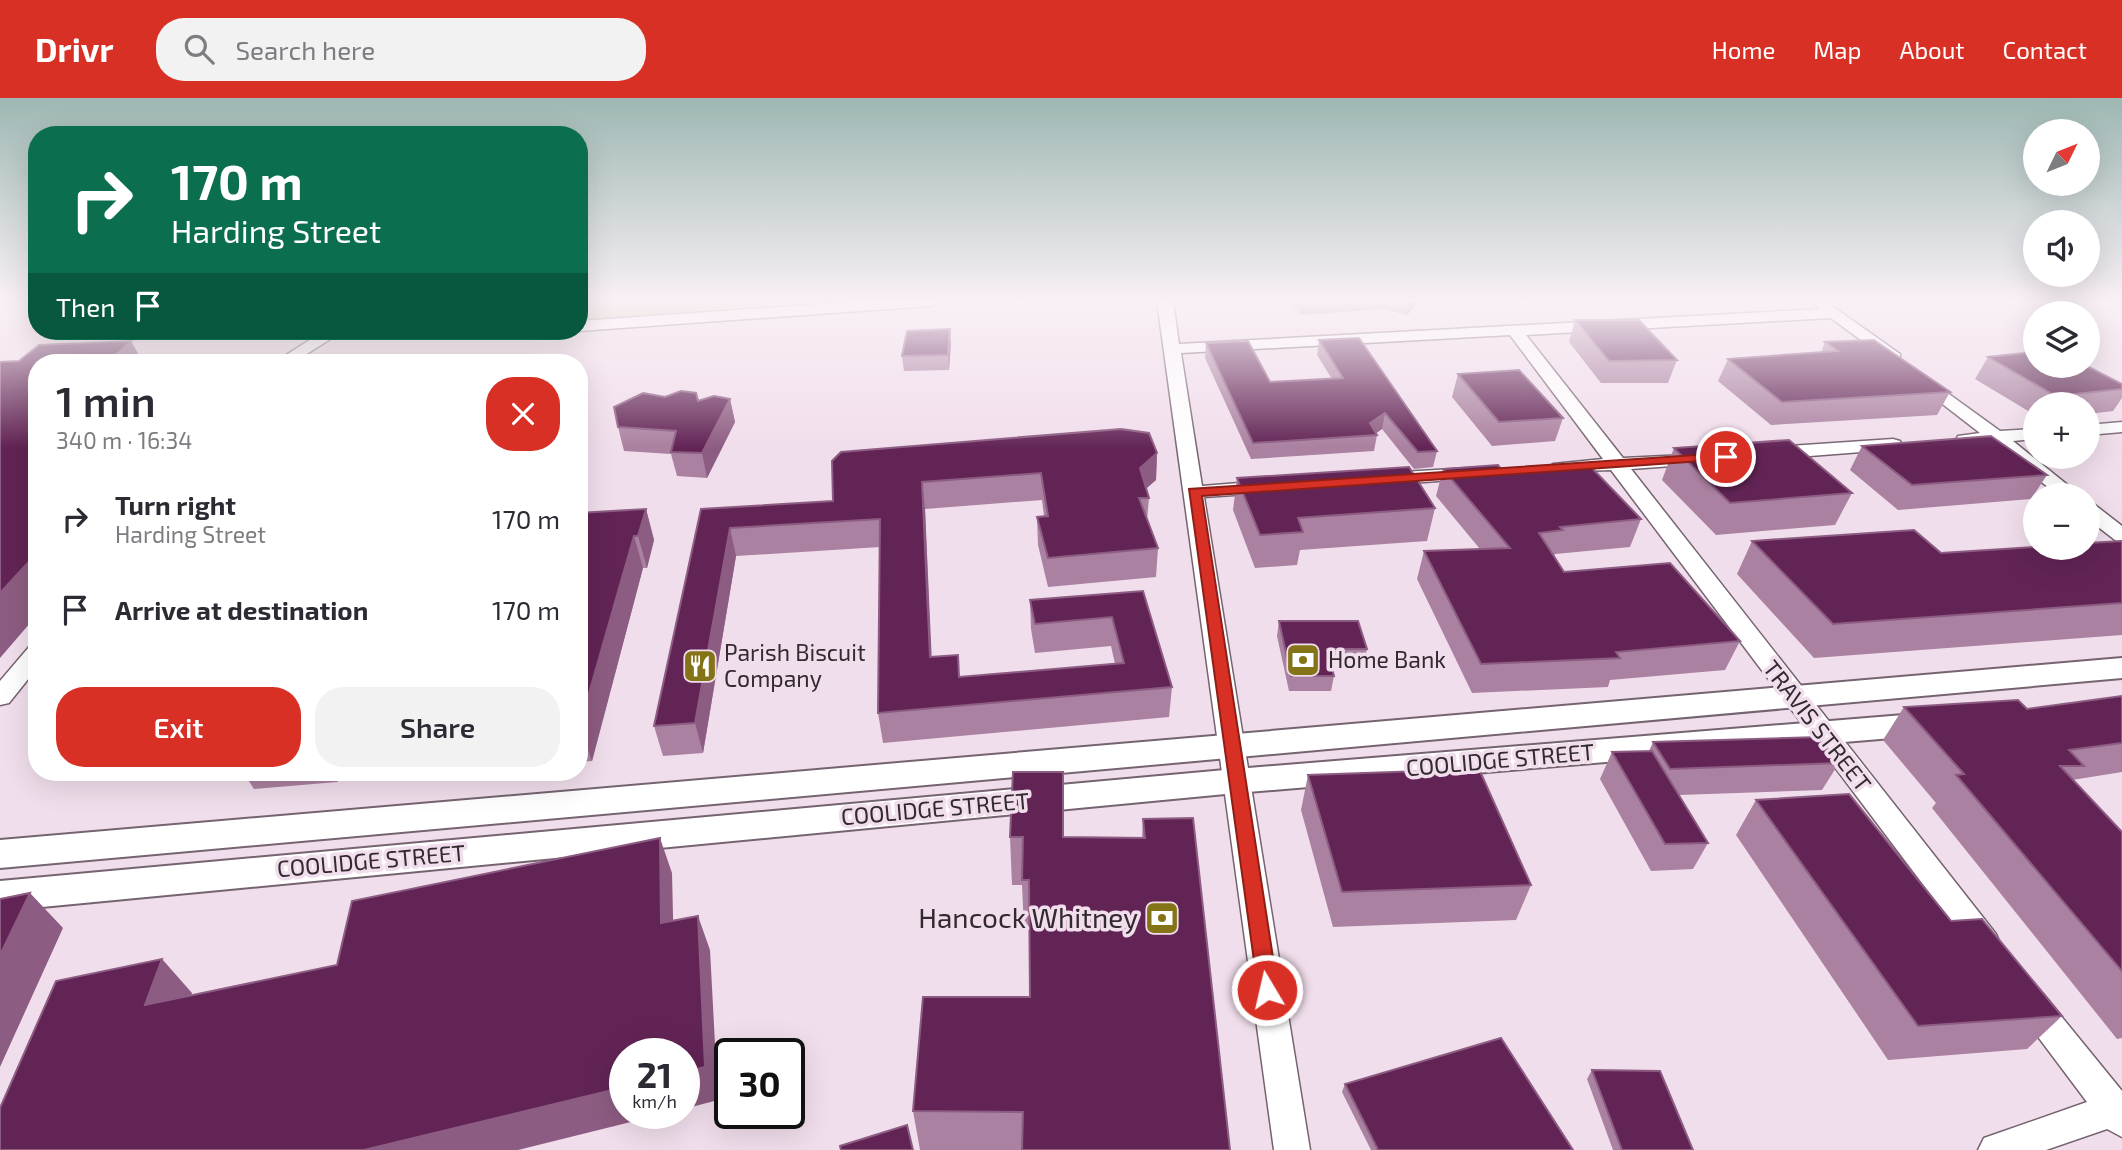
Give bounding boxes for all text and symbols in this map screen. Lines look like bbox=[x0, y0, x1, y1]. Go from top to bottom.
search box bbox=[156, 18, 646, 81]
text: Drivr bbox=[35, 29, 114, 69]
icon: search bbox=[180, 30, 218, 68]
text: Search here bbox=[236, 34, 375, 65]
text: Home bbox=[1712, 35, 1775, 64]
text: Map bbox=[1813, 35, 1861, 64]
text: About bbox=[1899, 35, 1965, 64]
text: Contact bbox=[2003, 35, 2087, 64]
north arrow bbox=[2023, 119, 2100, 196]
map controls bbox=[2023, 119, 2100, 560]
text: 170 m bbox=[171, 151, 303, 210]
icon: right bbox=[56, 154, 147, 245]
button: sound bbox=[2023, 210, 2100, 287]
text: Harding Street bbox=[171, 211, 381, 249]
icon: arrive bbox=[129, 287, 167, 325]
text: Then bbox=[56, 291, 115, 322]
button: layers bbox=[2023, 301, 2100, 378]
text: 1 min bbox=[56, 375, 156, 425]
button: close bbox=[486, 377, 560, 451]
button: + bbox=[2023, 392, 2100, 469]
text: 340 m · 16:34 bbox=[56, 426, 192, 454]
pin bbox=[1696, 427, 1756, 487]
icon: arrive bbox=[1707, 438, 1745, 476]
button: − bbox=[2023, 483, 2100, 560]
text: Turn right bbox=[115, 489, 236, 520]
icon: right bbox=[56, 500, 94, 538]
text: 170 m bbox=[492, 503, 560, 534]
text: Harding Street bbox=[115, 520, 266, 548]
icon: arrive bbox=[56, 591, 94, 629]
text: Arrive at destination bbox=[115, 594, 368, 625]
text: 170 m bbox=[492, 594, 560, 625]
place label: Parish Biscuit Company bbox=[724, 638, 866, 692]
bank icon: Home Bank bbox=[1284, 641, 1322, 679]
place label: Home Bank bbox=[1328, 645, 1446, 673]
restaurant icon: Parish Biscuit Company bbox=[681, 647, 719, 685]
street label: TRAVIS STREET bbox=[1758, 654, 1878, 797]
button: Exit bbox=[56, 687, 301, 767]
button: Share bbox=[315, 687, 560, 767]
street label: COOLIDGE STREET bbox=[1405, 737, 1595, 781]
street label: COOLIDGE STREET bbox=[840, 786, 1030, 830]
street label: COOLIDGE STREET bbox=[276, 838, 466, 882]
bank icon: Hancock Whitney bbox=[1143, 899, 1181, 937]
place label: Hancock Whitney bbox=[918, 900, 1138, 934]
position arrow bbox=[1230, 953, 1304, 1027]
speed limit sign: 30 bbox=[714, 1038, 805, 1129]
text: 21 bbox=[637, 1053, 672, 1095]
text: km/h bbox=[632, 1090, 677, 1112]

